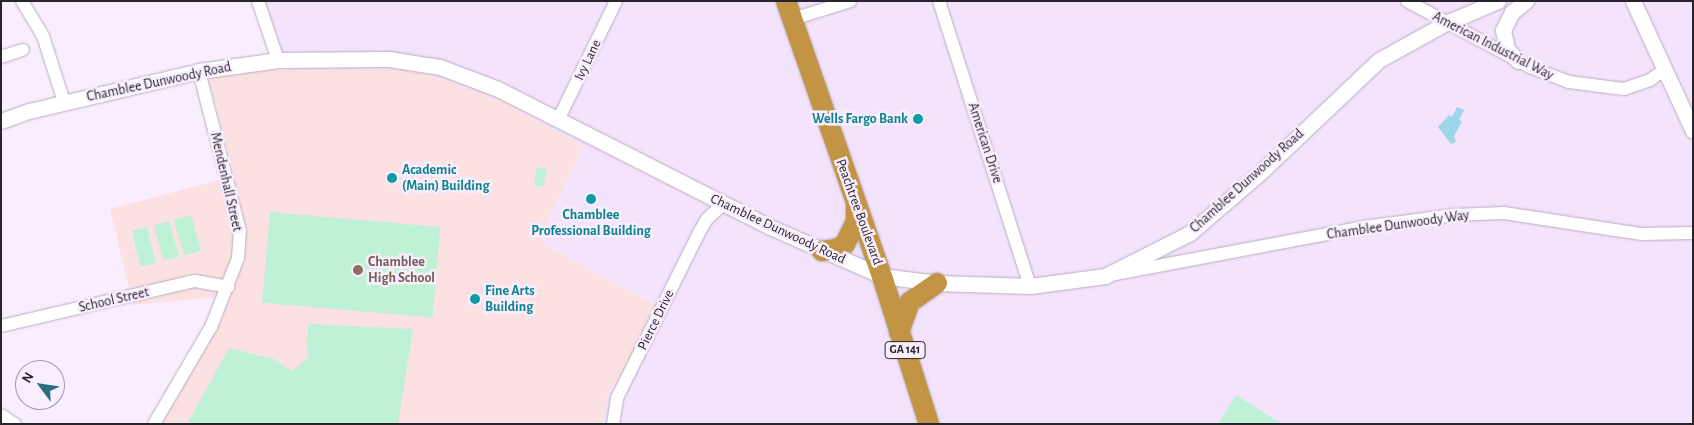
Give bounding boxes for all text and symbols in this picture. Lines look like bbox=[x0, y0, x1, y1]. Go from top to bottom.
street label: American Industrial Way bbox=[1430, 8, 1556, 84]
street label: Ivy Lane bbox=[571, 37, 605, 83]
street label: Chamblee Dunwoody Road bbox=[85, 58, 233, 106]
street label: American Drive bbox=[964, 101, 1006, 185]
place label: Wells Fargo Bank bbox=[812, 111, 908, 127]
marker: Wells Fargo Bank bbox=[912, 113, 924, 125]
street label: Chamblee Dunwoody Road bbox=[1187, 125, 1307, 237]
street label: Mendenhall Street bbox=[206, 131, 246, 233]
street label: Peachtree Boulevard bbox=[832, 157, 886, 267]
place label: Academic (Main) Building bbox=[402, 162, 489, 194]
marker: Academic (Main) Building bbox=[386, 172, 398, 184]
street label: Chamblee Dunwoody Road bbox=[708, 190, 848, 268]
marker: Chamblee Professional Building bbox=[585, 193, 597, 205]
place label: Chamblee Professional Building bbox=[531, 207, 651, 240]
street label: Chamblee Dunwoody Way bbox=[1326, 207, 1470, 243]
place label: Chamblee High School bbox=[368, 254, 435, 286]
marker: Chamblee High School bbox=[352, 264, 364, 276]
place label: Fine Arts Building bbox=[485, 283, 535, 316]
street label: School Street bbox=[77, 284, 151, 316]
street label: Pierce Drive bbox=[634, 287, 678, 353]
marker: Fine Arts Building bbox=[469, 293, 481, 305]
road number: GA 141 bbox=[884, 340, 926, 360]
north arrow bbox=[15, 360, 65, 410]
text: N bbox=[19, 370, 37, 386]

